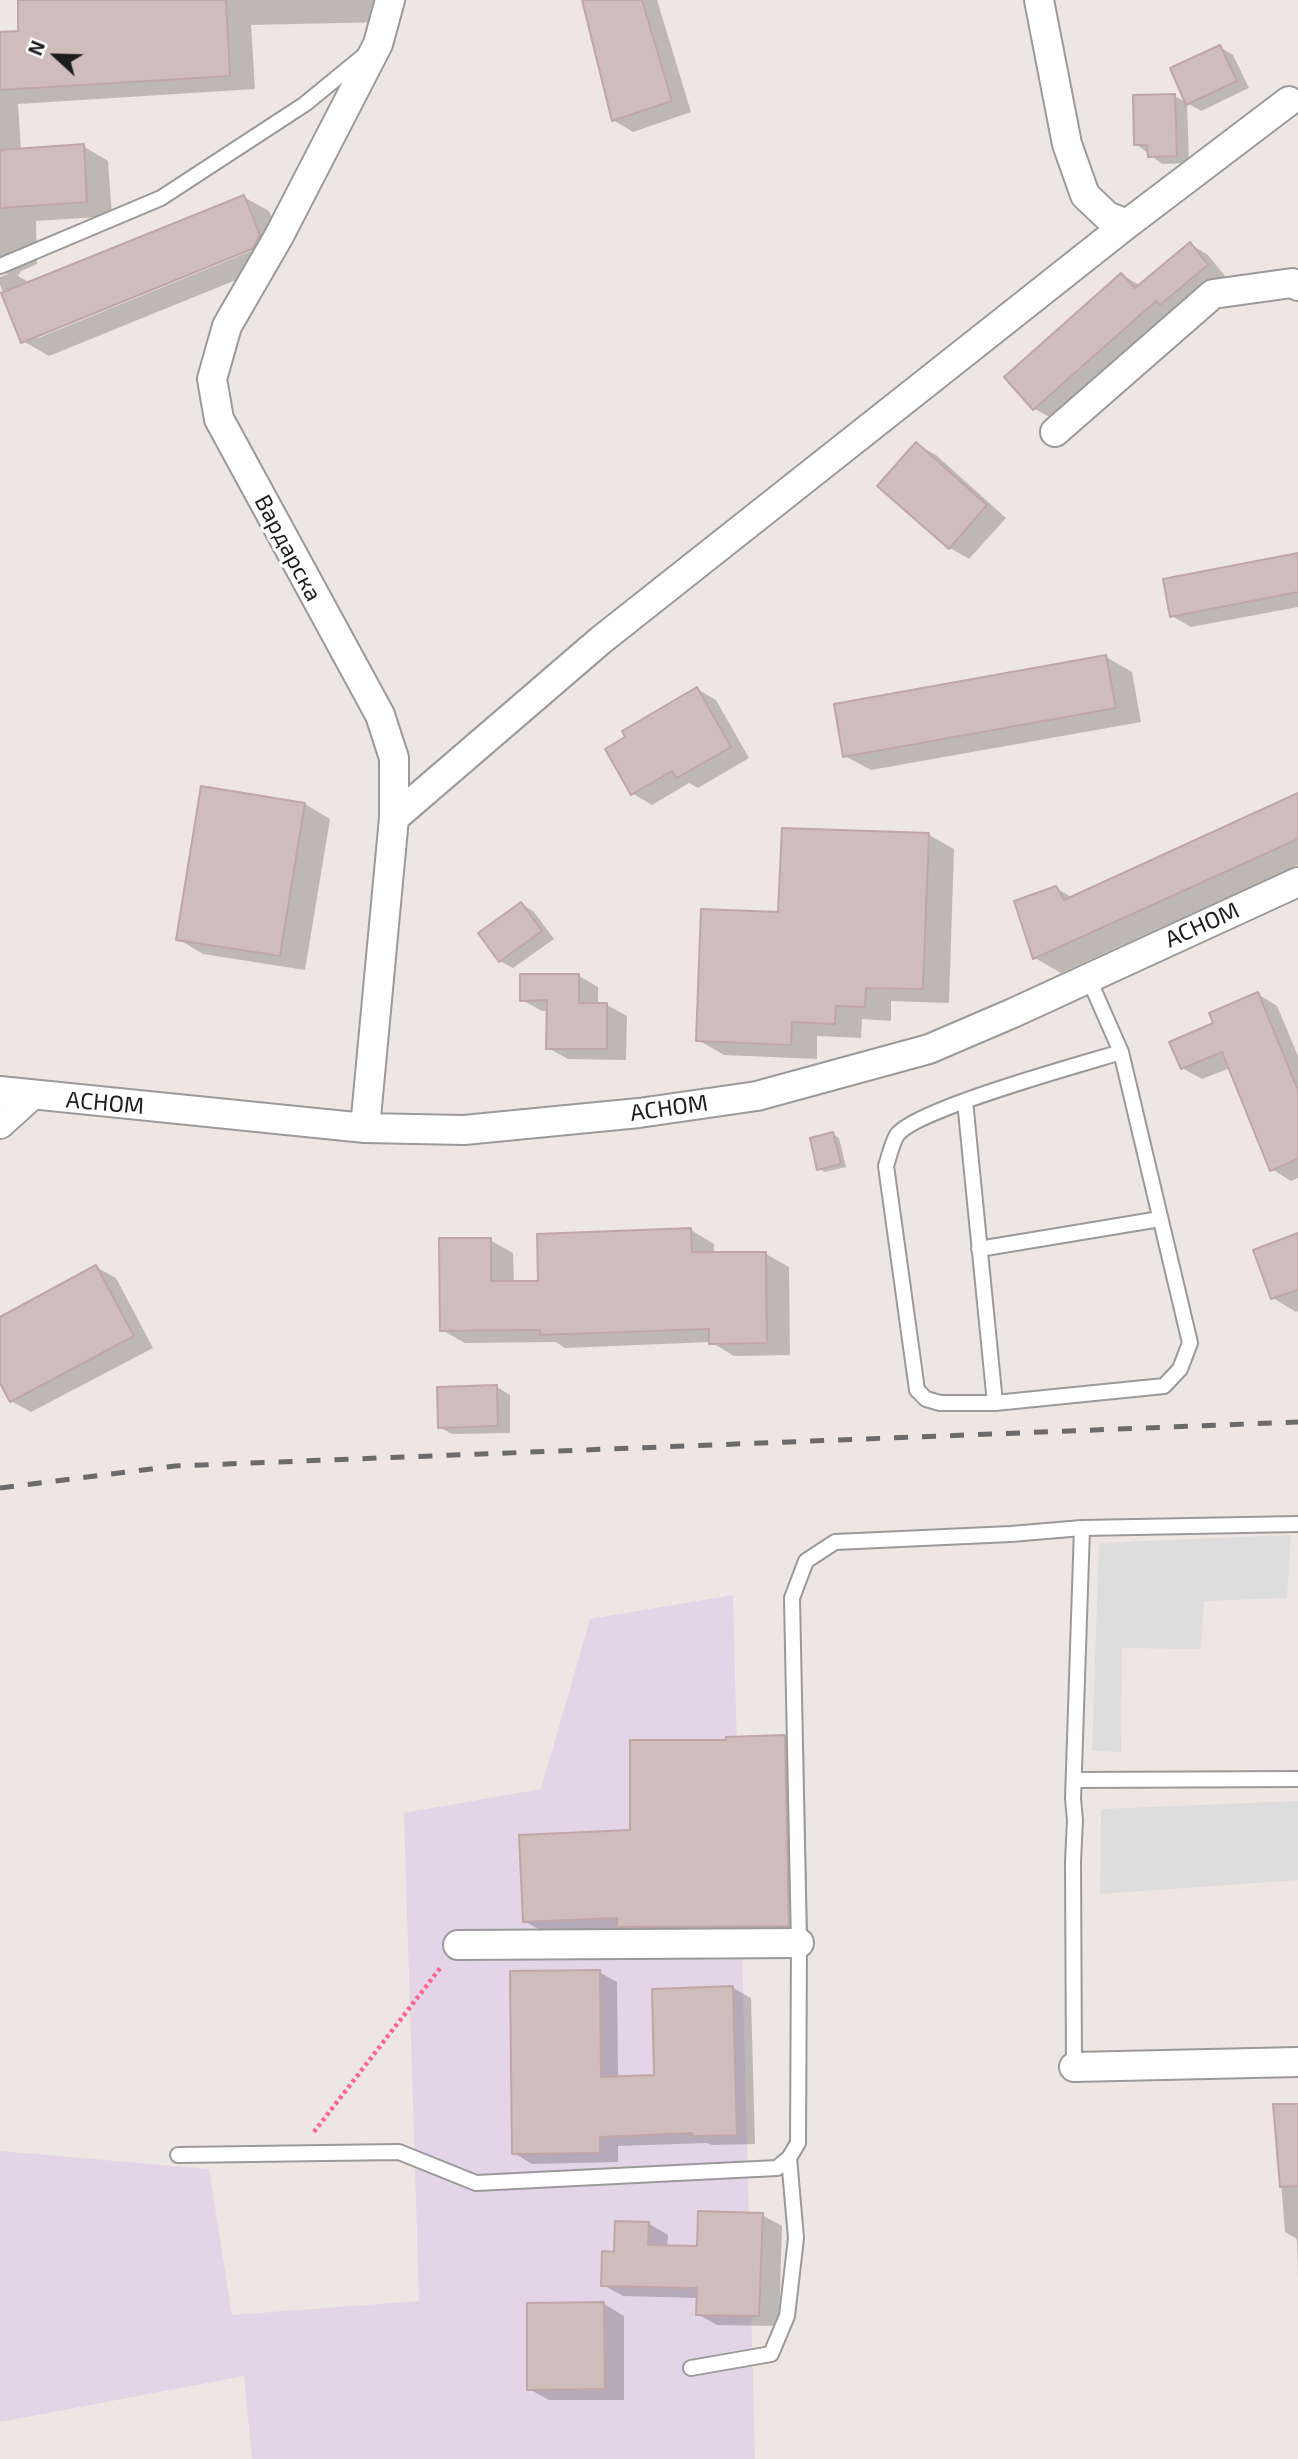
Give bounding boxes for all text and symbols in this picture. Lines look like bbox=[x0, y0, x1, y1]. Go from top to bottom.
north arrow bbox=[21, 21, 91, 91]
text: N bbox=[23, 37, 49, 59]
street label: Вардарска bbox=[249, 490, 327, 606]
street label: АСНОМ bbox=[1161, 896, 1243, 954]
street label: АСНОМ bbox=[65, 1086, 145, 1120]
street label: АСНОМ bbox=[628, 1089, 710, 1127]

